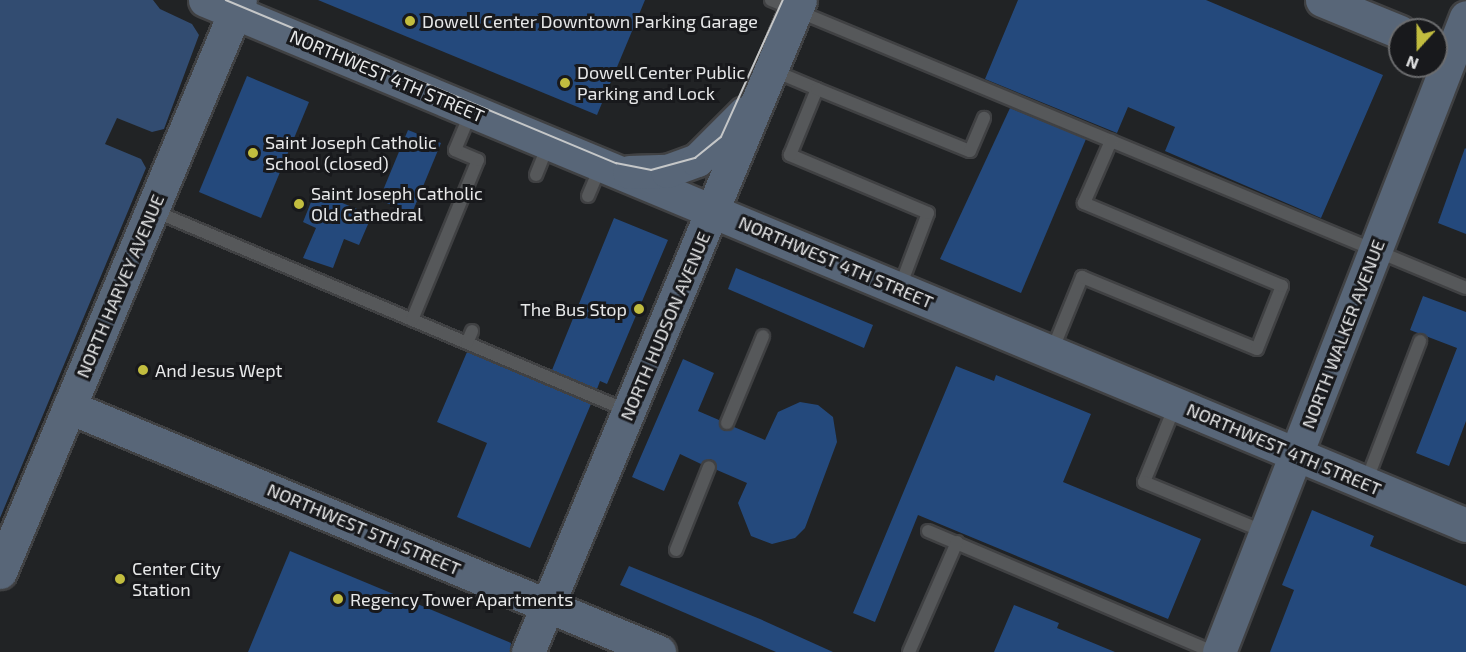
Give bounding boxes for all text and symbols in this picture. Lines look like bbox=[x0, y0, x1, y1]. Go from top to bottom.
place label: Dowell Center Downtown Parking Garage bbox=[422, 10, 759, 32]
marker: Dowell Center Downtown Parking Garage bbox=[403, 14, 417, 28]
north arrow bbox=[1388, 18, 1448, 78]
street label: NORTHWEST 4TH STREET bbox=[286, 25, 488, 127]
text: N bbox=[1403, 52, 1421, 74]
place label: Dowell Center Public Parking and Lock bbox=[577, 62, 746, 104]
marker: Dowell Center Public Parking and Lock bbox=[558, 76, 572, 90]
place label: Saint Joseph Catholic School (closed) bbox=[265, 132, 437, 174]
marker: Saint Joseph Catholic School (closed) bbox=[246, 146, 260, 160]
place label: Saint Joseph Catholic Old Cathedral bbox=[311, 183, 483, 226]
street label: NORTH HARVEY AVENUE bbox=[71, 191, 169, 381]
marker: Saint Joseph Catholic Old Cathedral bbox=[292, 197, 306, 211]
street label: NORTHWEST 4TH STREET bbox=[735, 211, 937, 313]
street label: NORTH HUDSON AVENUE bbox=[615, 228, 715, 424]
street label: NORTH WALKER AVENUE bbox=[1297, 236, 1389, 432]
place label: The Bus Stop bbox=[520, 298, 627, 320]
marker: The Bus Stop bbox=[632, 302, 646, 316]
place label: And Jesus Wept bbox=[155, 359, 283, 381]
marker: And Jesus Wept bbox=[136, 363, 150, 377]
street label: NORTHWEST 4TH STREET bbox=[1183, 398, 1385, 500]
street label: NORTHWEST 5TH STREET bbox=[264, 478, 464, 580]
place label: Center City Station bbox=[132, 558, 221, 600]
marker: Center City Station bbox=[113, 572, 127, 586]
place label: Regency Tower Apartments bbox=[350, 588, 575, 610]
marker: Regency Tower Apartments bbox=[331, 592, 345, 606]

